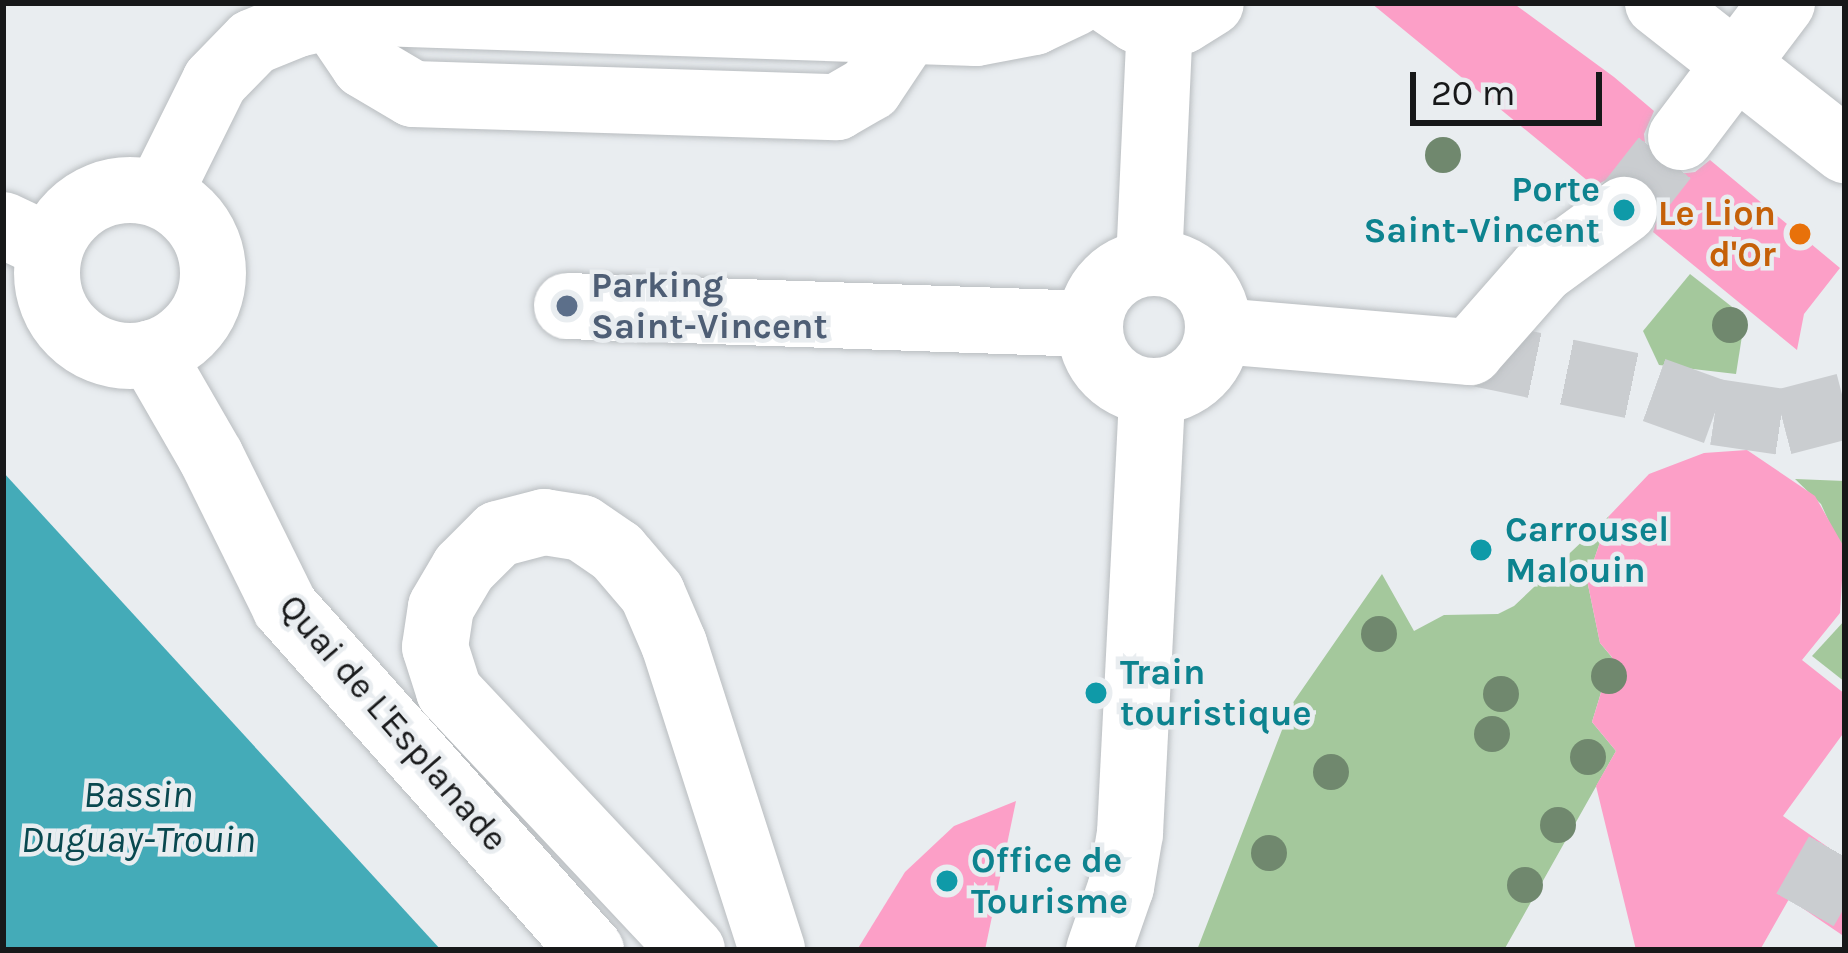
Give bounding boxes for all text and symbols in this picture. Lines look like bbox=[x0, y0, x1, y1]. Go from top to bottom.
scale bar bbox=[1416, 48, 1608, 122]
text: 20 m bbox=[1431, 72, 1515, 114]
place label: Porte Saint-Vincent bbox=[1363, 167, 1600, 252]
place label: Le Lion d'Or bbox=[1658, 191, 1776, 276]
marker: Porte Saint-Vincent bbox=[1611, 197, 1637, 223]
marker: Le Lion d'Or bbox=[1787, 221, 1813, 247]
place label: Parking Saint-Vincent bbox=[591, 263, 828, 348]
marker: Parking Saint-Vincent bbox=[554, 293, 580, 319]
place label: Carrousel Malouin bbox=[1505, 507, 1669, 592]
marker: Carrousel Malouin bbox=[1468, 537, 1494, 563]
street label: Quai de L'Esplanade bbox=[270, 586, 516, 860]
place label: Train touristique bbox=[1120, 650, 1312, 735]
marker: Train touristique bbox=[1083, 680, 1109, 706]
water label: Bassin Duguay-Trouin bbox=[21, 772, 255, 863]
place label: Office de Tourisme bbox=[971, 838, 1128, 923]
marker: Office de Tourisme bbox=[934, 868, 960, 894]

